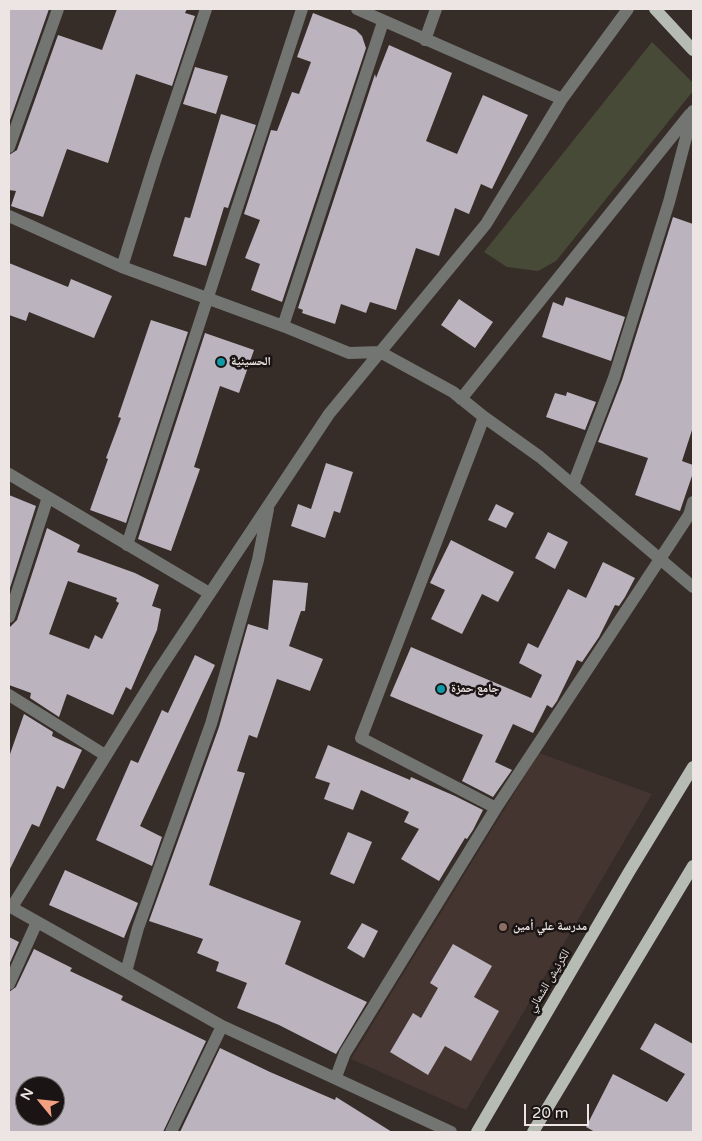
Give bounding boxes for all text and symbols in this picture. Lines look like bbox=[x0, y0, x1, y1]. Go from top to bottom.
place label: الحسينية bbox=[231, 355, 271, 369]
marker: الحسينية bbox=[215, 356, 227, 368]
place label: جامع حمزة bbox=[451, 682, 499, 696]
marker: جامع حمزة bbox=[435, 683, 447, 695]
place label: مدرسة علي أمين bbox=[513, 920, 587, 934]
marker: مدرسة علي أمين bbox=[497, 921, 509, 933]
street label: الكرنيش الشمالي bbox=[525, 947, 573, 1015]
north arrow bbox=[15, 1076, 65, 1126]
text: N bbox=[17, 1085, 37, 1103]
scale bar bbox=[527, 1094, 592, 1126]
text: 20 m bbox=[532, 1104, 569, 1122]

